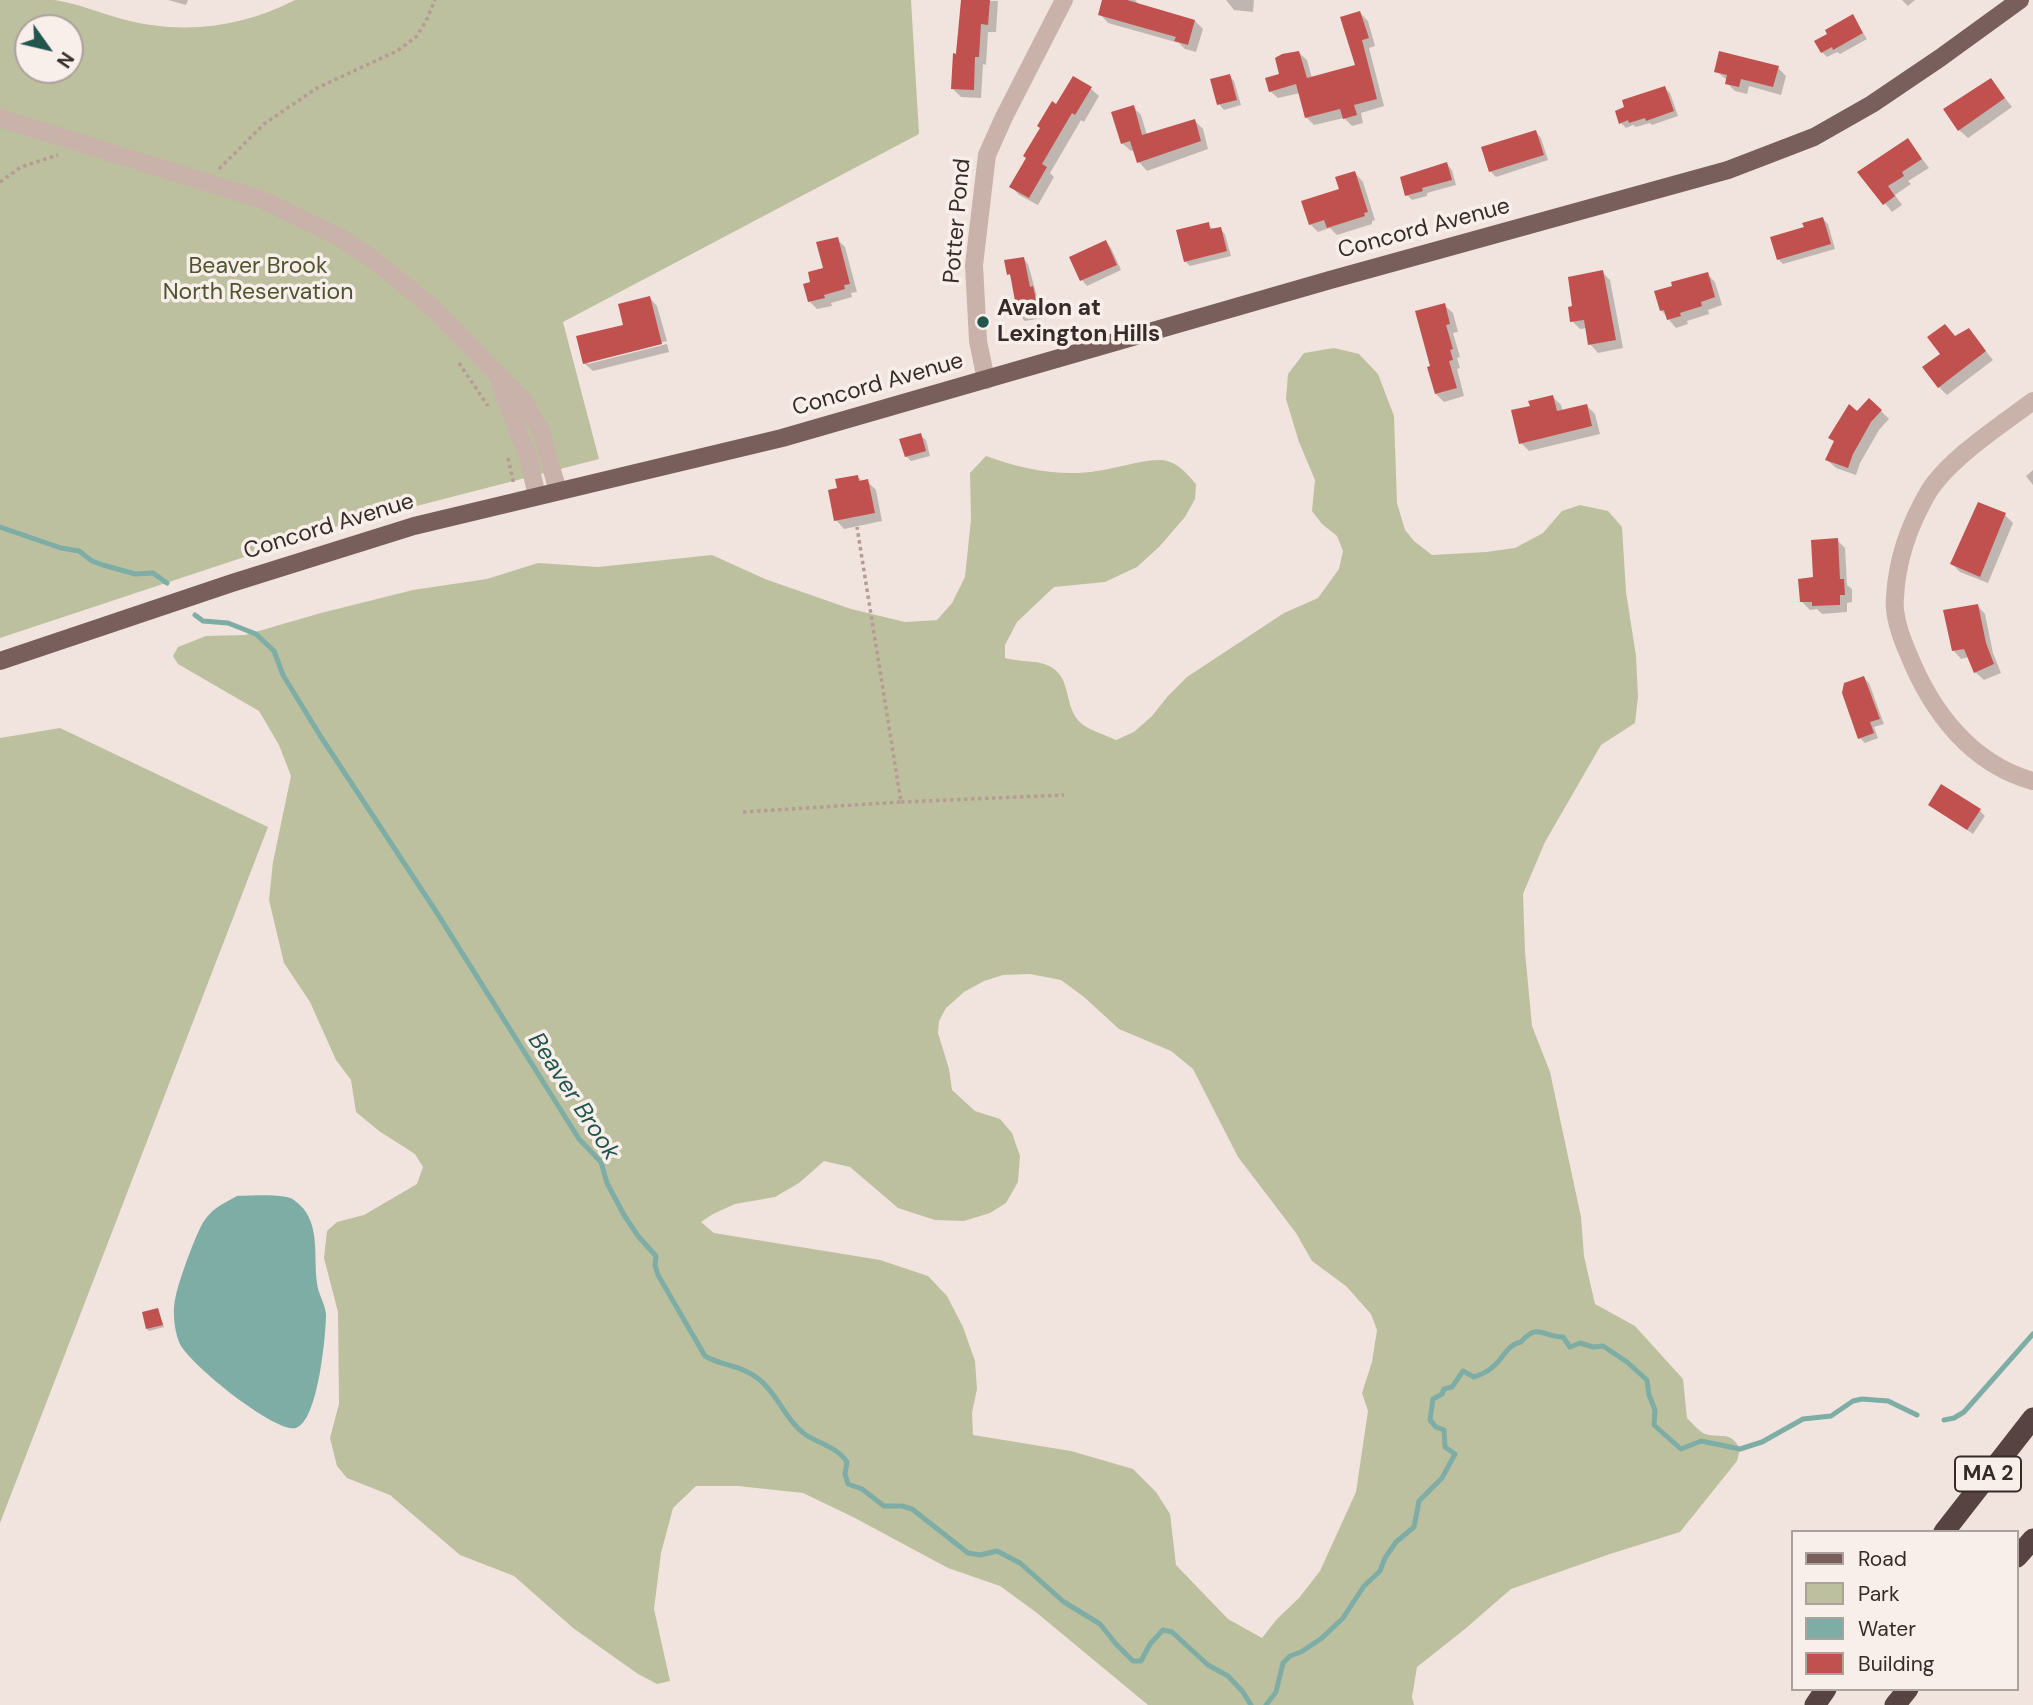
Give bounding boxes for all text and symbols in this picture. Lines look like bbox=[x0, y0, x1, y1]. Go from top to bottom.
north arrow bbox=[14, 14, 84, 84]
text: N bbox=[51, 47, 79, 73]
street label: Potter Pond bbox=[939, 157, 977, 285]
street label: Concord Avenue bbox=[1335, 193, 1513, 265]
park label: Beaver Brook North Reservation bbox=[163, 253, 353, 307]
place label: Avalon at Lexington Hills bbox=[997, 295, 1160, 349]
marker: Avalon at Lexington Hills bbox=[975, 314, 991, 330]
street label: Concord Avenue bbox=[789, 347, 967, 423]
street label: Concord Avenue bbox=[240, 488, 418, 566]
water label: Beaver Brook bbox=[521, 1028, 625, 1166]
road number: MA 2 bbox=[1955, 1456, 2021, 1492]
legend bbox=[1792, 1530, 2019, 1691]
text: Road bbox=[1858, 1545, 1907, 1573]
text: Park bbox=[1858, 1580, 1899, 1608]
text: Water bbox=[1858, 1615, 1916, 1643]
text: Building bbox=[1858, 1650, 1934, 1678]

